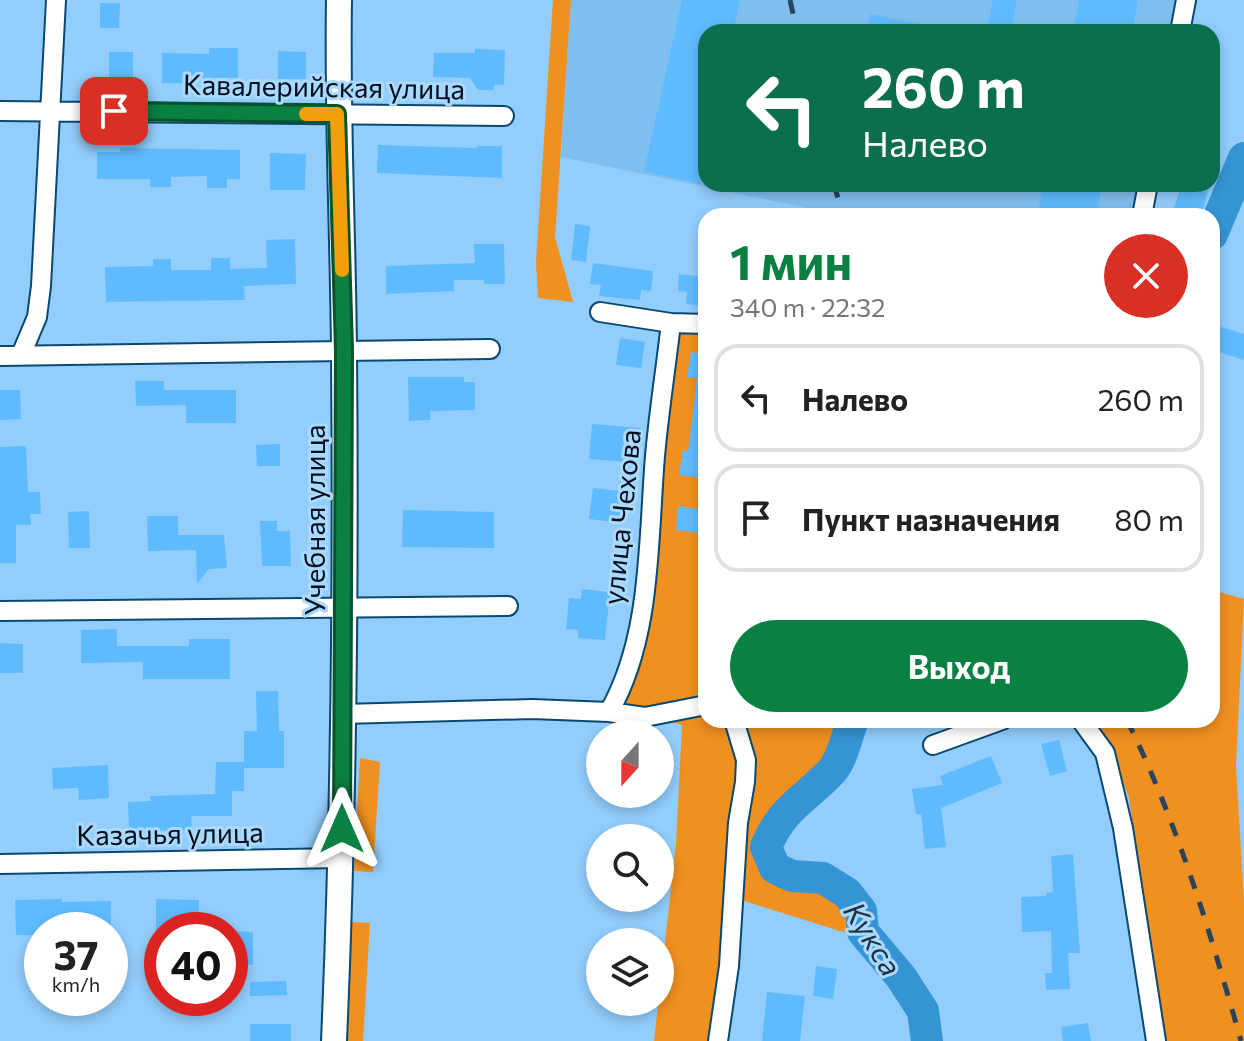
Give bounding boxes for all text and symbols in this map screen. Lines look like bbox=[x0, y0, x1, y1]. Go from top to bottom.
text: 260 m bbox=[862, 51, 1025, 120]
icon: left bbox=[730, 56, 834, 160]
street label: Кавалерийская улица bbox=[183, 67, 465, 105]
pin bbox=[80, 77, 148, 145]
icon: arrive bbox=[92, 89, 136, 133]
text: Налево bbox=[862, 120, 988, 164]
text: 1 мин bbox=[730, 231, 852, 290]
button: close bbox=[1104, 234, 1188, 318]
text: 340 m · 22:32 bbox=[730, 291, 885, 322]
icon: left bbox=[734, 376, 778, 420]
text: Налево bbox=[802, 380, 908, 417]
text: 260 m bbox=[1098, 380, 1184, 417]
street label: Учебная улица bbox=[297, 425, 331, 615]
street label: улица Чехова bbox=[595, 428, 647, 606]
icon: arrive bbox=[734, 496, 778, 540]
text: Пункт назначения bbox=[802, 500, 1060, 537]
text: 80 m bbox=[1114, 500, 1184, 537]
button: Выход bbox=[730, 620, 1188, 712]
north arrow bbox=[586, 720, 674, 808]
map controls bbox=[586, 720, 674, 1016]
position arrow bbox=[300, 787, 384, 871]
street label: Казачья улица bbox=[76, 814, 264, 852]
button: search bbox=[586, 824, 674, 912]
water label: Кукса bbox=[837, 894, 911, 982]
speed limit sign: 40 bbox=[144, 912, 248, 1016]
button: layers bbox=[586, 928, 674, 1016]
text: 37 bbox=[54, 929, 98, 978]
text: km/h bbox=[52, 972, 100, 996]

